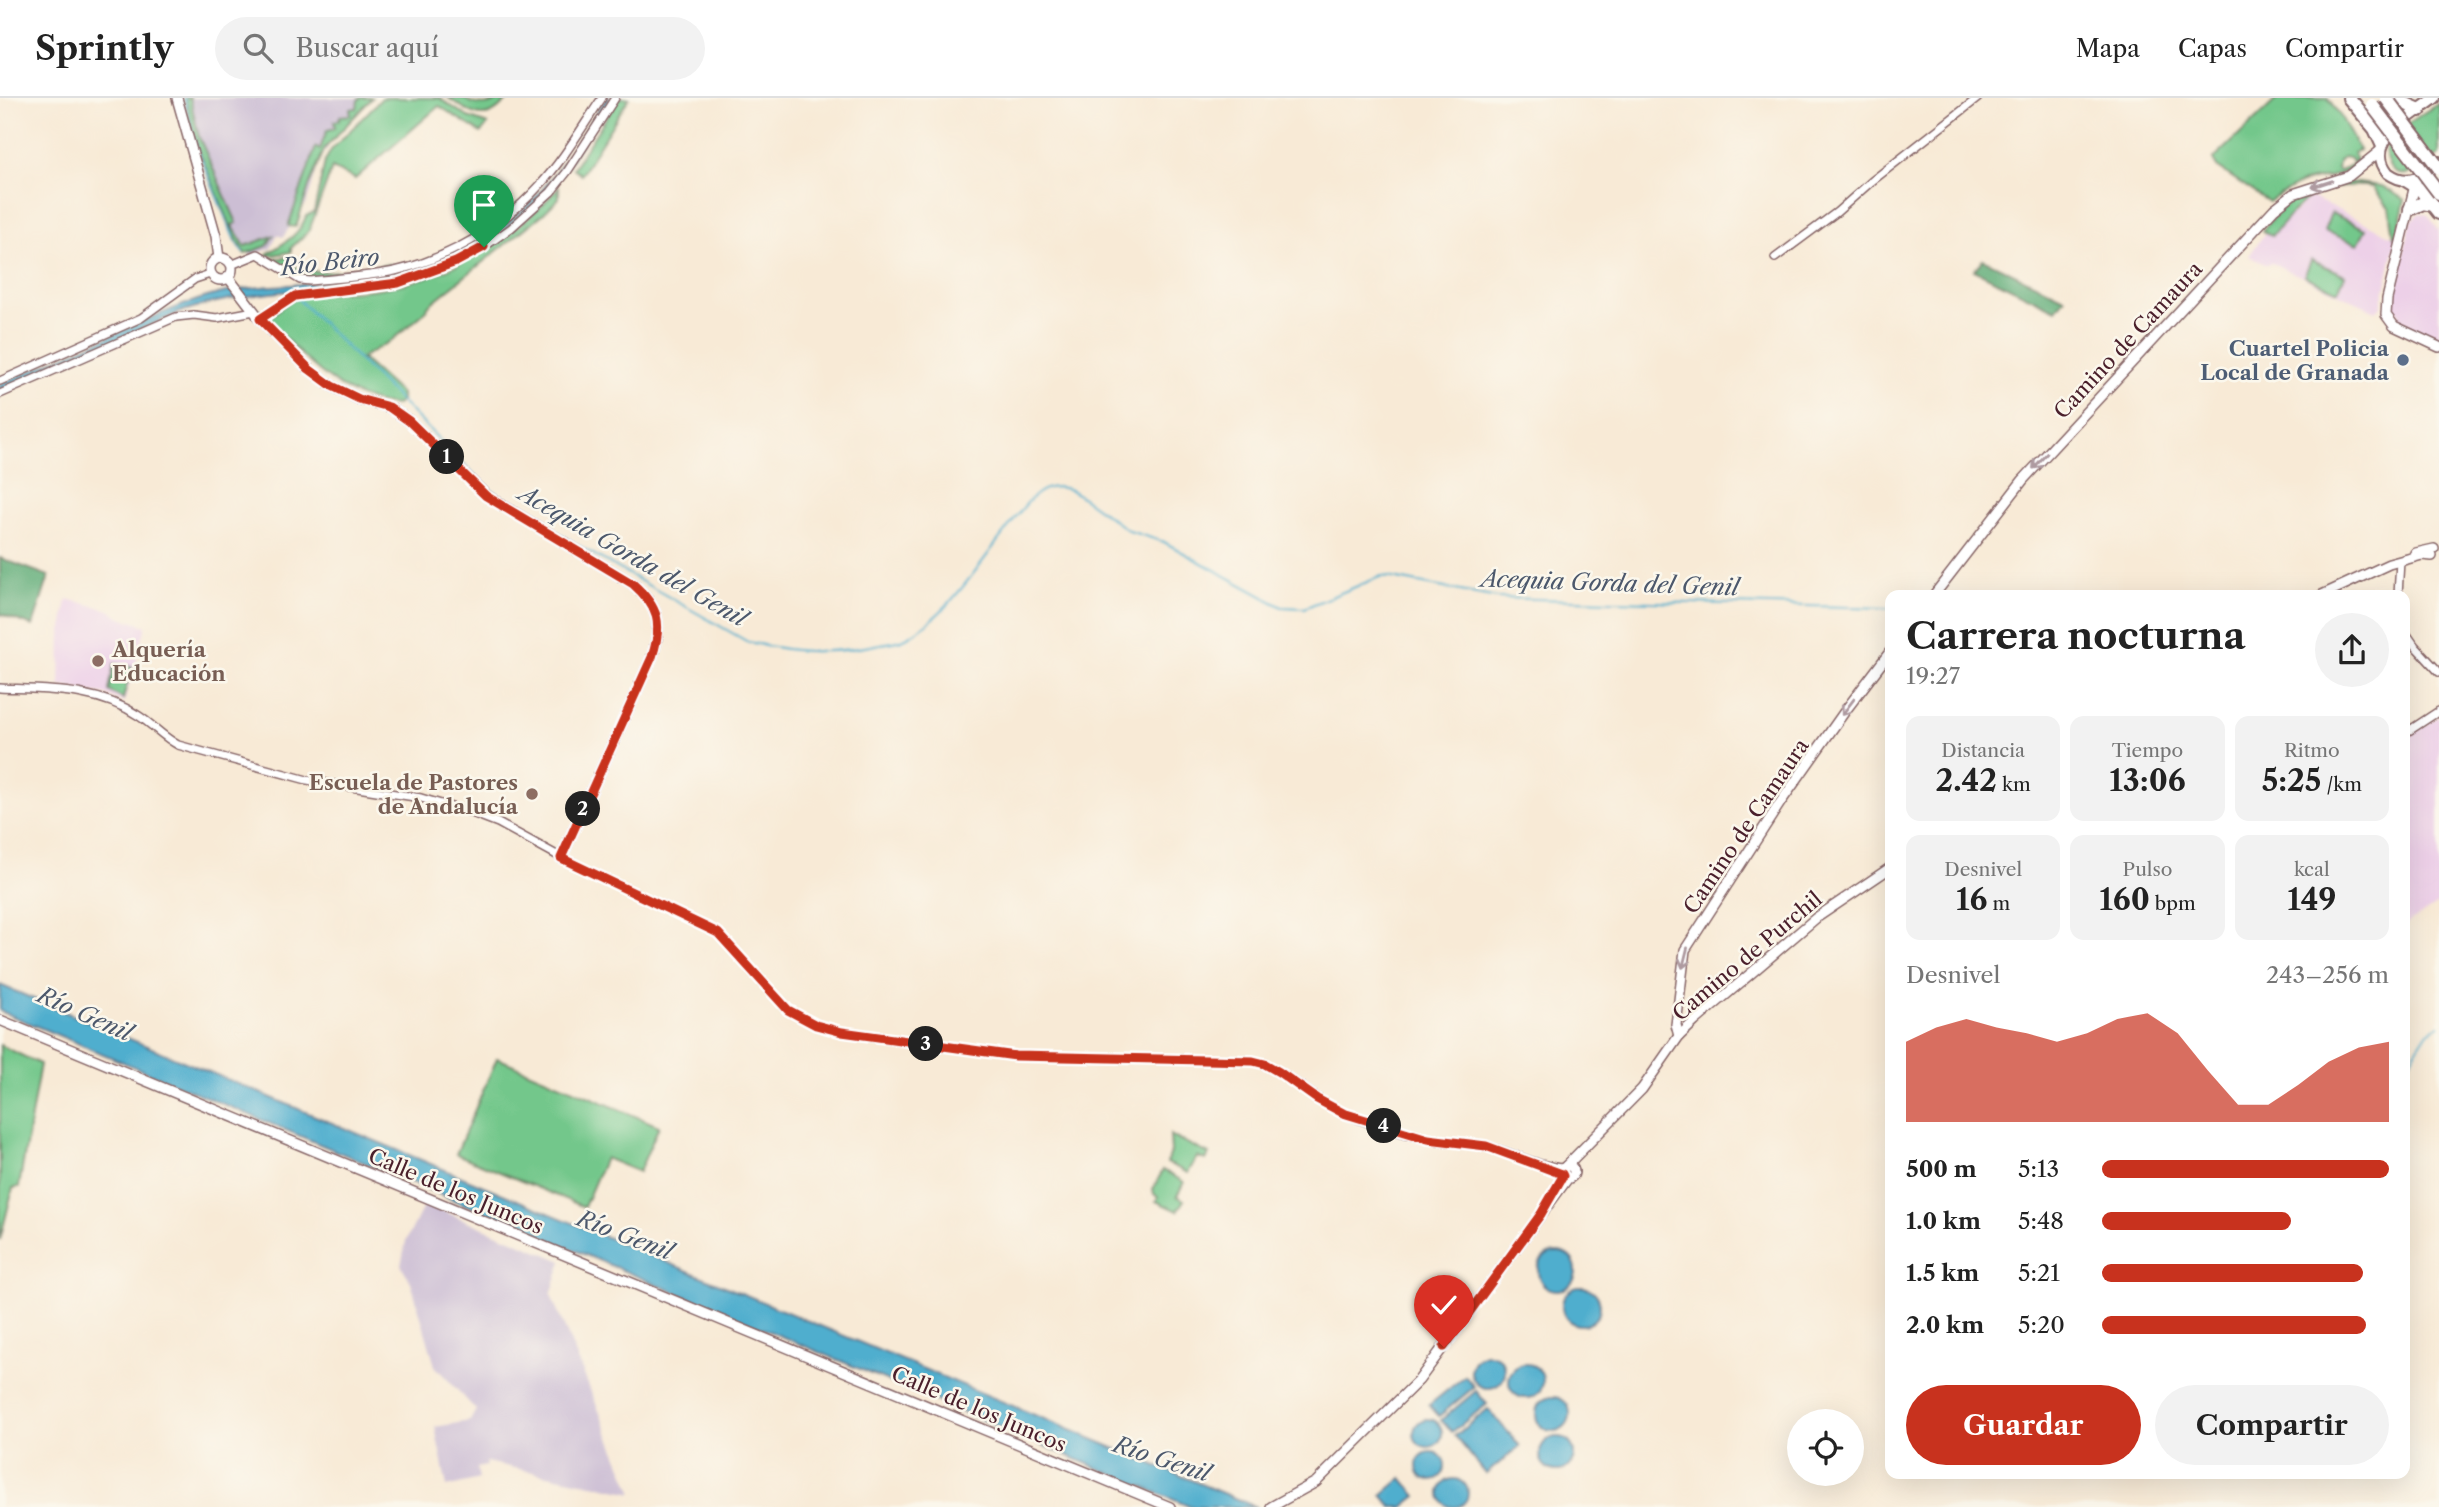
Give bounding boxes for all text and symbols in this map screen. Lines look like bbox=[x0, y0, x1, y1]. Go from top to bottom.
search box bbox=[215, 17, 705, 80]
text: Sprintly bbox=[35, 28, 173, 69]
icon: search bbox=[239, 29, 277, 67]
text: Buscar aquí bbox=[295, 32, 439, 64]
text: Mapa bbox=[2076, 34, 2140, 63]
text: Capas bbox=[2178, 34, 2247, 63]
text: Compartir bbox=[2285, 34, 2404, 63]
pin bbox=[454, 175, 514, 247]
one-way arrow bbox=[2311, 179, 2333, 191]
icon: arrive bbox=[465, 186, 503, 224]
water label: Río Beiro bbox=[277, 243, 381, 281]
street label: Camino de Camaura bbox=[2049, 256, 2208, 424]
place label: Cuartel Policia Local de Granada bbox=[2200, 336, 2390, 385]
marker: Cuartel Policia Local de Granada bbox=[2395, 352, 2411, 368]
pin: 1 bbox=[430, 440, 464, 474]
text: 1 bbox=[442, 445, 451, 468]
one-way arrow bbox=[2032, 452, 2048, 470]
water label: Acequia Gorda del Genil bbox=[511, 478, 754, 634]
water label: Acequia Gorda del Genil bbox=[1477, 564, 1742, 602]
text: Carrera nocturna bbox=[1906, 612, 2246, 659]
button: share bbox=[2315, 613, 2389, 687]
place label: Alquería Educación bbox=[111, 637, 226, 686]
marker: Alquería Educación bbox=[90, 653, 106, 669]
text: 19:27 bbox=[1906, 662, 1960, 690]
one-way arrow bbox=[1841, 697, 1856, 715]
street label: Camino de Camaura bbox=[1678, 733, 1814, 918]
text: Distancia bbox=[1941, 739, 2025, 762]
text: Tiempo bbox=[2112, 739, 2183, 762]
text: Ritmo bbox=[2284, 739, 2340, 762]
text: 2.42 bbox=[1936, 762, 1997, 799]
text: 13:06 bbox=[2109, 762, 2186, 799]
text: 5:25 bbox=[2262, 762, 2321, 799]
place label: Escuela de Pastores de Andalucía bbox=[309, 770, 519, 819]
text: km bbox=[1997, 773, 2031, 796]
text: /km bbox=[2321, 773, 2362, 796]
marker: Escuela de Pastores de Andalucía bbox=[524, 786, 540, 802]
pin: 2 bbox=[566, 792, 600, 826]
text: 2 bbox=[577, 797, 588, 820]
text: Desnivel bbox=[1944, 858, 2022, 881]
text: Pulso bbox=[2123, 858, 2172, 881]
text: kcal bbox=[2294, 858, 2330, 881]
text: 16 bbox=[1956, 881, 1988, 918]
text: 160 bbox=[2099, 881, 2150, 918]
text: 149 bbox=[2287, 881, 2336, 918]
street label: Camino de Purchil bbox=[1667, 886, 1827, 1026]
text: m bbox=[1988, 892, 2010, 915]
text: bpm bbox=[2150, 892, 2196, 915]
one-way arrow bbox=[1677, 946, 1691, 969]
text: Desnivel bbox=[1906, 961, 2000, 989]
text: 243–256 m bbox=[2266, 961, 2389, 989]
water label: Río Genil bbox=[32, 980, 139, 1048]
pin: 3 bbox=[908, 1026, 944, 1062]
text: 3 bbox=[920, 1032, 931, 1055]
pin: 4 bbox=[1366, 1108, 1402, 1144]
text: 4 bbox=[1378, 1114, 1389, 1137]
street label: Calle de los Juncos bbox=[365, 1143, 547, 1239]
text: 500 m bbox=[1906, 1155, 1977, 1183]
text: 5:13 bbox=[2018, 1155, 2059, 1183]
water label: Río Genil bbox=[571, 1203, 679, 1267]
text: 1.0 km bbox=[1906, 1207, 1981, 1235]
text: 5:48 bbox=[2018, 1207, 2064, 1235]
text: 1.5 km bbox=[1906, 1259, 1979, 1287]
text: 5:21 bbox=[2018, 1259, 2060, 1287]
pin bbox=[1414, 1275, 1474, 1347]
icon: check bbox=[1425, 1286, 1463, 1324]
text: 2.0 km bbox=[1906, 1311, 1984, 1339]
text: 5:20 bbox=[2018, 1311, 2065, 1339]
street label: Calle de los Juncos bbox=[888, 1361, 1070, 1457]
button: Guardar bbox=[1906, 1385, 2141, 1465]
button: Compartir bbox=[2155, 1385, 2389, 1465]
map controls bbox=[1787, 1409, 1864, 1486]
button: locate bbox=[1787, 1409, 1864, 1486]
water label: Río Genil bbox=[1108, 1430, 1217, 1489]

